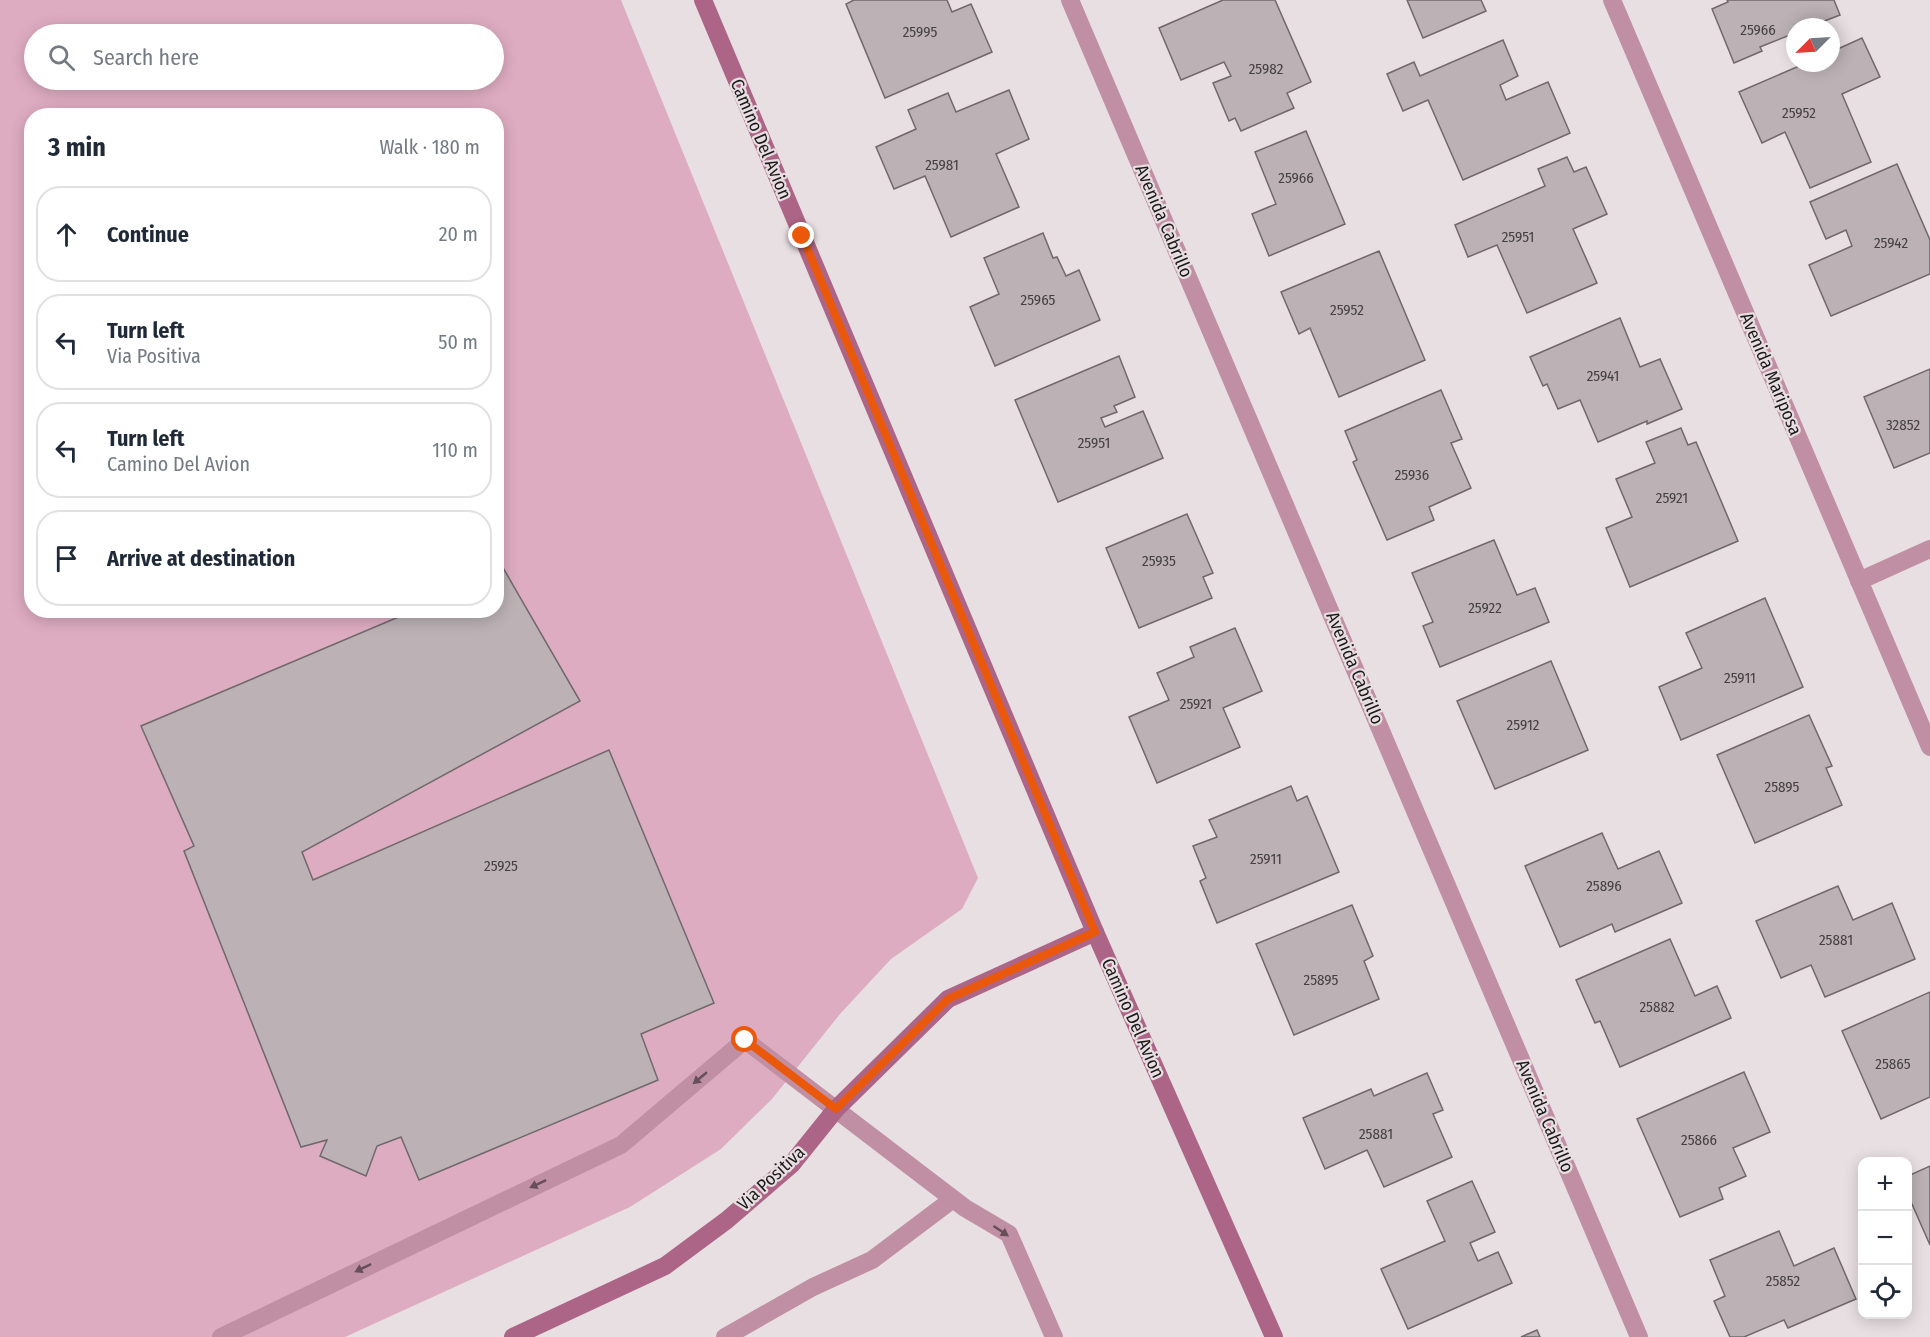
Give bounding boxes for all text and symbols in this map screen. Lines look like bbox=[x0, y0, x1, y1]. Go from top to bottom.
north arrow bbox=[1786, 18, 1840, 72]
house number: 25966 bbox=[1740, 21, 1776, 39]
house number: 25995 bbox=[903, 23, 937, 41]
search box bbox=[24, 24, 504, 90]
icon: search bbox=[45, 41, 78, 74]
text: Search here bbox=[93, 44, 199, 71]
house number: 25982 bbox=[1249, 60, 1284, 78]
street label: Camino Del Avion bbox=[726, 75, 796, 203]
house number: 25952 bbox=[1782, 104, 1816, 122]
text: 3 min bbox=[48, 132, 106, 163]
text: Walk · 180 m bbox=[379, 135, 480, 159]
house number: 25981 bbox=[925, 156, 959, 174]
street label: Avenida Cabrillo bbox=[1130, 161, 1198, 281]
house number: 25966 bbox=[1278, 169, 1314, 187]
icon: ahead bbox=[50, 218, 83, 251]
text: Continue bbox=[107, 221, 189, 248]
text: 20 m bbox=[439, 222, 478, 246]
route end bbox=[788, 222, 814, 248]
house number: 25951 bbox=[1502, 228, 1534, 246]
house number: 25942 bbox=[1874, 234, 1908, 252]
house number: 25965 bbox=[1021, 291, 1056, 309]
house number: 25952 bbox=[1330, 301, 1364, 319]
street label: Avenida Mariposa bbox=[1735, 309, 1807, 439]
text: Turn left bbox=[107, 317, 185, 344]
icon: left bbox=[50, 326, 83, 359]
text: 50 m bbox=[438, 330, 478, 354]
text: Via Positiva bbox=[107, 344, 201, 368]
house number: 25941 bbox=[1587, 367, 1619, 385]
house number: 32852 bbox=[1886, 416, 1920, 434]
text: Turn left bbox=[107, 425, 185, 452]
icon: left bbox=[50, 434, 83, 467]
house number: 25951 bbox=[1078, 434, 1110, 452]
text: 110 m bbox=[432, 438, 478, 462]
text: Camino Del Avion bbox=[107, 452, 250, 476]
house number: 25936 bbox=[1395, 466, 1429, 484]
house number: 25921 bbox=[1656, 489, 1688, 507]
icon: arrive bbox=[50, 542, 83, 575]
text: Arrive at destination bbox=[107, 545, 295, 572]
house number: 25935 bbox=[1142, 552, 1176, 570]
house number: 25922 bbox=[1468, 599, 1502, 617]
street label: Avenida Cabrillo bbox=[1321, 608, 1389, 728]
house number: 25911 bbox=[1724, 669, 1756, 687]
house number: 25921 bbox=[1180, 695, 1212, 713]
house number: 25912 bbox=[1507, 716, 1540, 734]
house number: 25895 bbox=[1765, 778, 1800, 796]
house number: 25911 bbox=[1250, 850, 1282, 868]
house number: 25925 bbox=[484, 857, 518, 875]
house number: 25896 bbox=[1586, 877, 1622, 895]
house number: 25881 bbox=[1819, 931, 1853, 949]
street label: Camino Del Avion bbox=[1097, 955, 1169, 1081]
house number: 25895 bbox=[1304, 971, 1339, 989]
house number: 25882 bbox=[1639, 998, 1675, 1016]
route start bbox=[731, 1026, 757, 1052]
house number: 25865 bbox=[1875, 1055, 1911, 1073]
street label: Avenida Cabrillo bbox=[1511, 1056, 1579, 1176]
one-way arrow bbox=[693, 1071, 708, 1084]
house number: 25881 bbox=[1359, 1125, 1393, 1143]
house number: 25866 bbox=[1681, 1131, 1717, 1149]
street label: Via Positiva bbox=[733, 1141, 809, 1215]
map controls bbox=[1858, 1157, 1912, 1319]
button: + bbox=[1858, 1157, 1912, 1211]
one-way arrow bbox=[530, 1180, 547, 1189]
button: − bbox=[1858, 1211, 1912, 1265]
one-way arrow bbox=[993, 1225, 1010, 1236]
one-way arrow bbox=[354, 1264, 371, 1273]
button: locate bbox=[1858, 1265, 1912, 1319]
house number: 25852 bbox=[1766, 1272, 1801, 1290]

